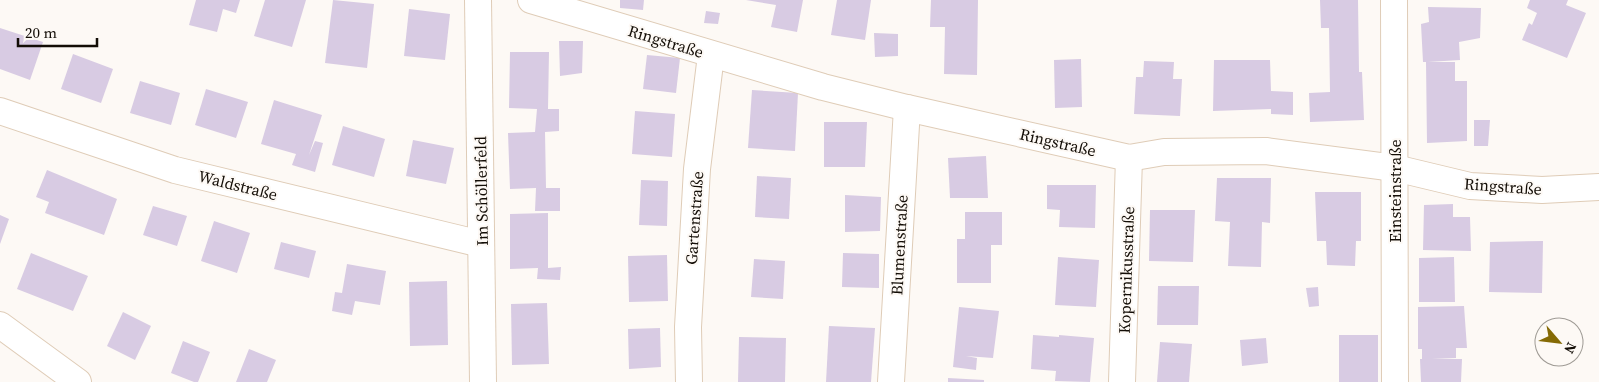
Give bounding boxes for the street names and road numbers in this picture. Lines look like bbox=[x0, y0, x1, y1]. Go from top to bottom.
street label: Ringstraße bbox=[626, 19, 706, 63]
street label: Ringstraße bbox=[1018, 123, 1098, 161]
street label: Im Schöllerfeld bbox=[469, 136, 493, 246]
street label: Einsteinstraße bbox=[1384, 139, 1406, 243]
street label: Waldstraße bbox=[196, 165, 280, 205]
street label: Gartenstraße bbox=[680, 171, 708, 265]
street label: Ringstraße bbox=[1463, 172, 1543, 200]
street label: Blumenstraße bbox=[885, 194, 913, 296]
street label: Kopernikusstraße bbox=[1113, 206, 1139, 334]

